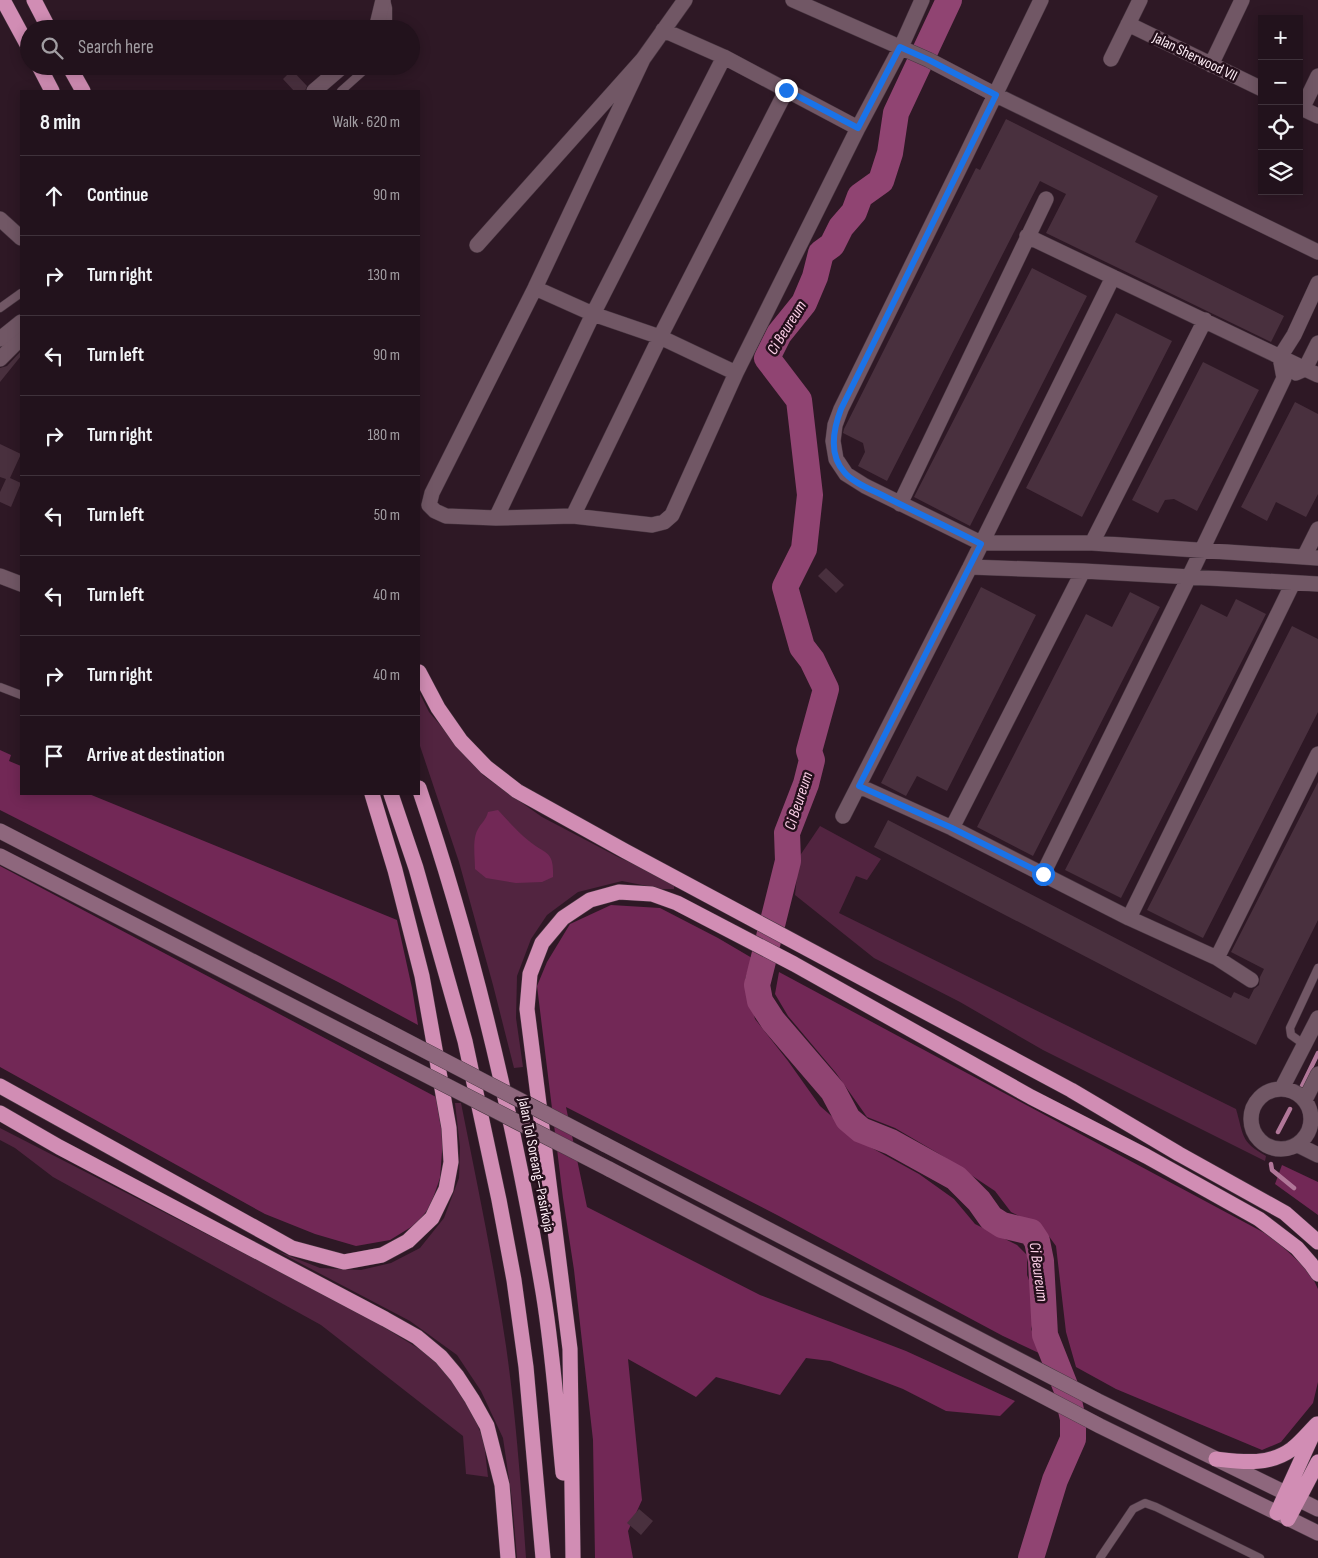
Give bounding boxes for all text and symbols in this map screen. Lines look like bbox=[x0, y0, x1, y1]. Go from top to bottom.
map controls bbox=[1258, 15, 1303, 195]
button: + bbox=[1258, 15, 1303, 60]
search box bbox=[20, 20, 420, 75]
street label: Jalan Sherwood VII bbox=[1149, 28, 1240, 86]
icon: search bbox=[38, 34, 66, 62]
text: Search here bbox=[78, 36, 154, 59]
button: − bbox=[1258, 60, 1303, 105]
route end bbox=[775, 79, 798, 102]
button: locate bbox=[1258, 105, 1303, 150]
text: 8 min bbox=[40, 110, 81, 135]
text: Walk · 620 m bbox=[333, 113, 400, 132]
button: layers bbox=[1258, 150, 1303, 195]
icon: ahead bbox=[40, 182, 68, 210]
text: Continue bbox=[87, 184, 148, 207]
text: 90 m bbox=[373, 186, 400, 205]
icon: right bbox=[40, 262, 68, 290]
text: Turn right bbox=[87, 264, 152, 287]
text: 130 m bbox=[368, 266, 400, 285]
water label: Ci Beureum bbox=[763, 298, 811, 358]
icon: left bbox=[40, 342, 68, 370]
text: Turn left bbox=[87, 344, 144, 367]
text: 90 m bbox=[373, 346, 400, 365]
icon: right bbox=[40, 422, 68, 450]
text: Turn right bbox=[87, 424, 152, 447]
text: 180 m bbox=[367, 426, 400, 445]
icon: left bbox=[40, 502, 68, 530]
text: Turn left bbox=[87, 504, 144, 527]
text: 50 m bbox=[374, 506, 400, 525]
icon: left bbox=[40, 582, 68, 610]
text: Turn left bbox=[87, 584, 144, 607]
text: 40 m bbox=[373, 586, 400, 605]
icon: right bbox=[40, 662, 68, 690]
text: Turn right bbox=[87, 664, 152, 687]
text: 40 m bbox=[373, 666, 400, 685]
icon: arrive bbox=[40, 742, 68, 770]
text: Arrive at destination bbox=[87, 744, 225, 767]
water label: Ci Beureum bbox=[781, 770, 817, 832]
route start bbox=[1032, 863, 1055, 886]
street label: Jalan Tol Soreang–Pasirkoja bbox=[513, 1095, 558, 1234]
water label: Ci Beureum bbox=[1024, 1241, 1052, 1303]

